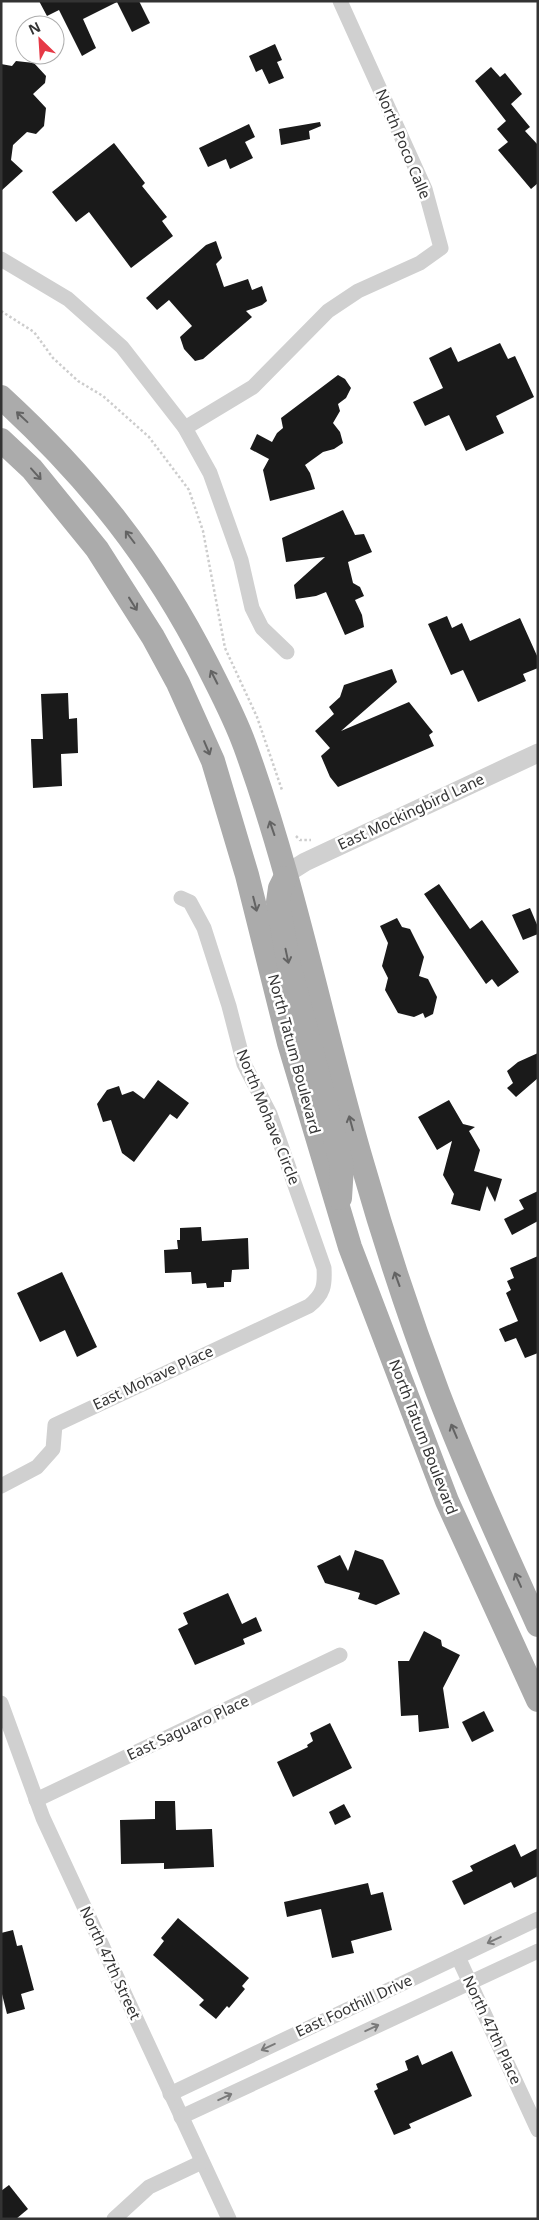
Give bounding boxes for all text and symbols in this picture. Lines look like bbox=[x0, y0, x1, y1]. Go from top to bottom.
north arrow bbox=[15, 15, 65, 65]
text: N bbox=[25, 17, 43, 39]
street label: North Poco Calle bbox=[372, 86, 436, 202]
one-way arrow bbox=[16, 411, 28, 423]
one-way arrow bbox=[30, 468, 42, 481]
one-way arrow bbox=[125, 531, 136, 544]
one-way arrow bbox=[128, 597, 138, 611]
one-way arrow bbox=[209, 669, 219, 684]
one-way arrow bbox=[203, 740, 213, 755]
street label: East Mockingbird Lane bbox=[334, 768, 487, 854]
one-way arrow bbox=[267, 821, 276, 836]
one-way arrow bbox=[250, 895, 260, 911]
one-way arrow bbox=[283, 947, 292, 963]
street label: North Tatum Boulevard bbox=[264, 972, 326, 1136]
street label: North Mohave Circle bbox=[233, 1046, 305, 1187]
one-way arrow bbox=[346, 1115, 355, 1131]
one-way arrow bbox=[392, 1271, 401, 1287]
street label: East Mohave Place bbox=[89, 1340, 216, 1414]
street label: North Tatum Boulevard bbox=[385, 1356, 463, 1517]
one-way arrow bbox=[448, 1424, 458, 1439]
one-way arrow bbox=[512, 1573, 522, 1588]
street label: East Saguaro Place bbox=[123, 1690, 252, 1764]
street label: North 47th Street bbox=[76, 1903, 146, 2023]
one-way arrow bbox=[487, 1936, 502, 1945]
street label: East Foothill Drive bbox=[292, 1969, 415, 2041]
street label: North 47th Place bbox=[459, 1972, 527, 2087]
one-way arrow bbox=[364, 2022, 379, 2032]
one-way arrow bbox=[261, 2043, 276, 2052]
one-way arrow bbox=[217, 2091, 232, 2101]

